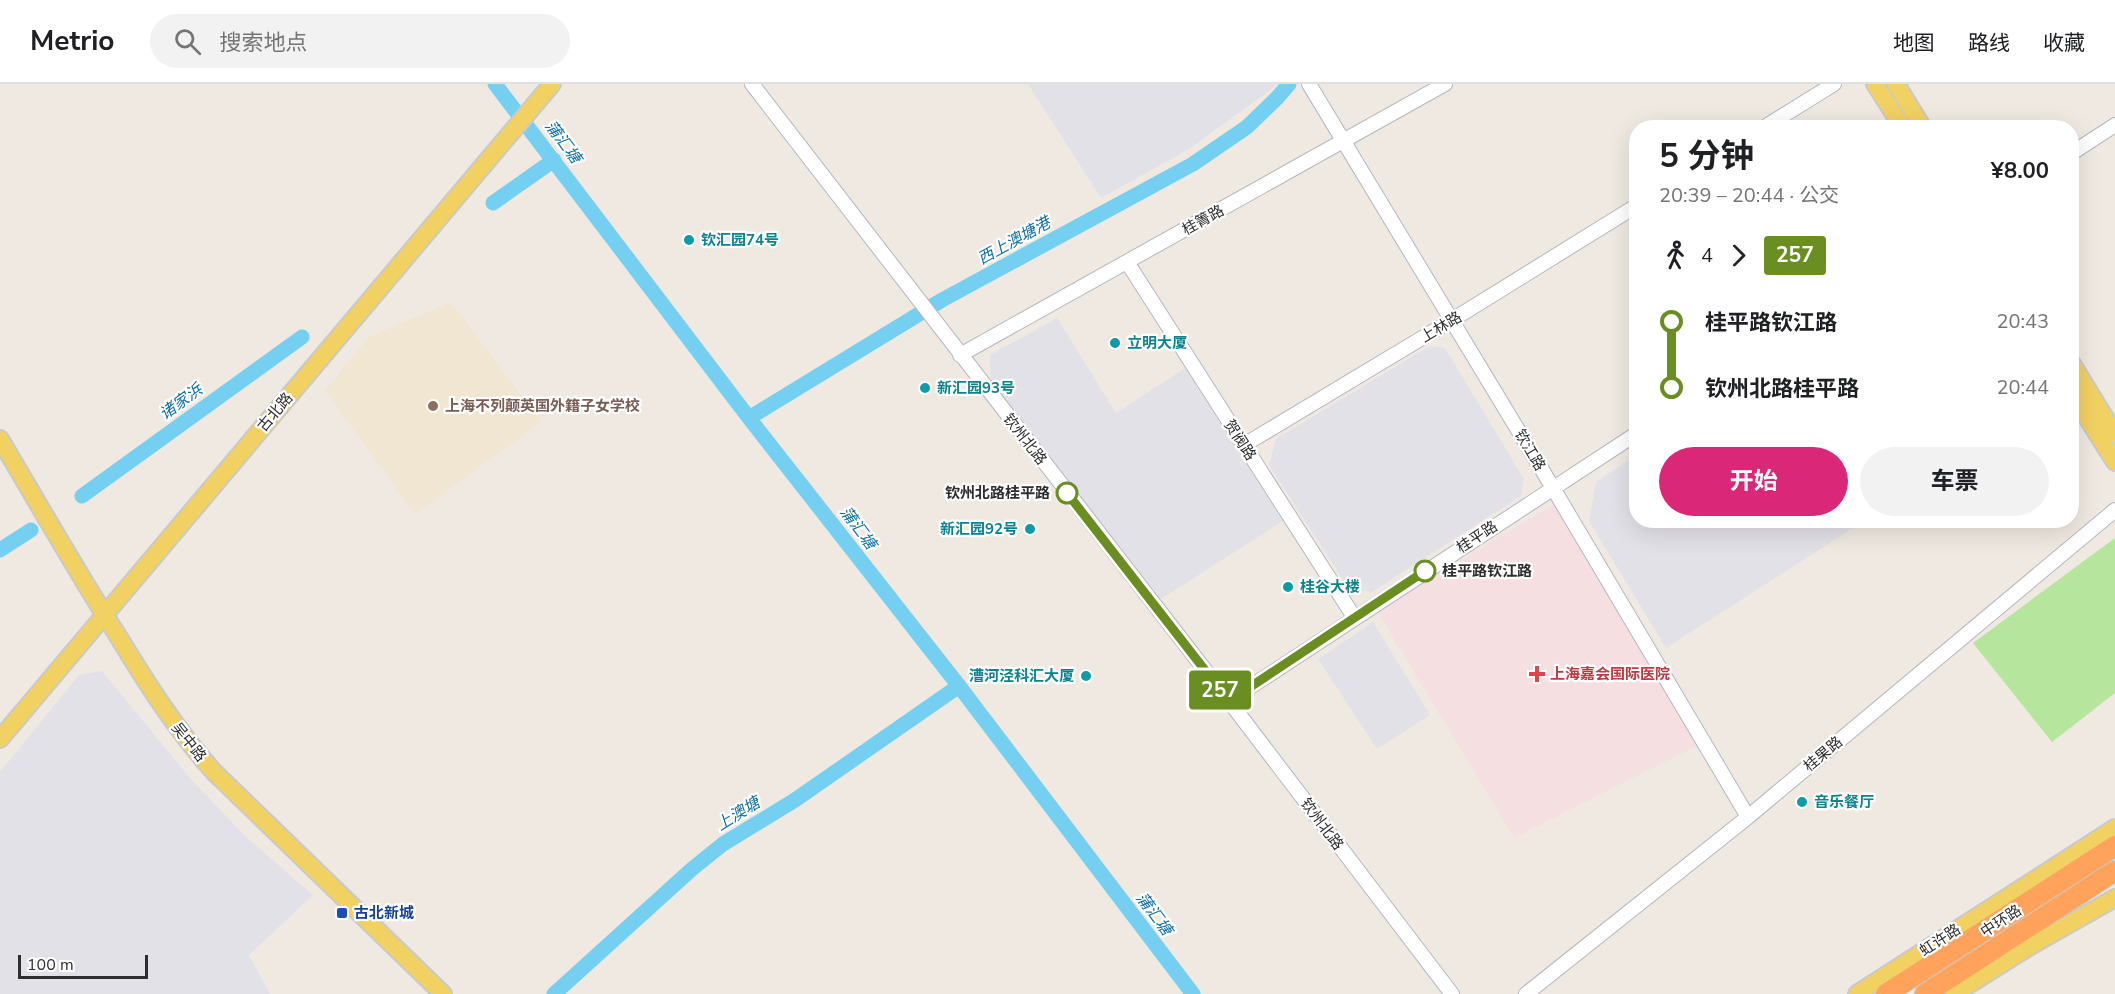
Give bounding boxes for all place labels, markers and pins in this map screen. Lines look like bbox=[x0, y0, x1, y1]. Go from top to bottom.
place label: 钦汇园74号 bbox=[701, 230, 779, 250]
marker: 钦汇园74号 bbox=[682, 233, 696, 247]
place label: 立明大厦 bbox=[1127, 333, 1187, 353]
marker: 立明大厦 bbox=[1108, 336, 1122, 350]
place label: 新汇园93号 bbox=[937, 378, 1015, 398]
marker: 新汇园93号 bbox=[918, 381, 932, 395]
place label: 上海不列颠英国外籍子女学校 bbox=[445, 396, 640, 416]
marker: 上海不列颠英国外籍子女学校 bbox=[426, 399, 440, 413]
marker: 钦州北路桂平路 bbox=[1056, 482, 1078, 504]
place label: 钦州北路桂平路 bbox=[945, 483, 1050, 503]
place label: 新汇园92号 bbox=[940, 519, 1018, 539]
marker: 新汇园92号 bbox=[1023, 522, 1037, 536]
marker: 桂平路钦江路 bbox=[1414, 560, 1436, 582]
place label: 桂平路钦江路 bbox=[1442, 561, 1532, 581]
place label: 桂谷大楼 bbox=[1300, 577, 1360, 597]
marker: 桂谷大楼 bbox=[1281, 580, 1295, 594]
place label: 上海嘉会国际医院 bbox=[1550, 664, 1670, 684]
marker: 上海嘉会国际医院 bbox=[1528, 665, 1546, 683]
place label: 漕河泾科汇大厦 bbox=[969, 666, 1074, 686]
marker: 漕河泾科汇大厦 bbox=[1079, 669, 1093, 683]
place label: 音乐餐厅 bbox=[1814, 792, 1874, 812]
marker: 音乐餐厅 bbox=[1795, 795, 1809, 809]
place label: 古北新城 bbox=[354, 903, 414, 923]
marker: 古北新城 bbox=[335, 906, 349, 920]

